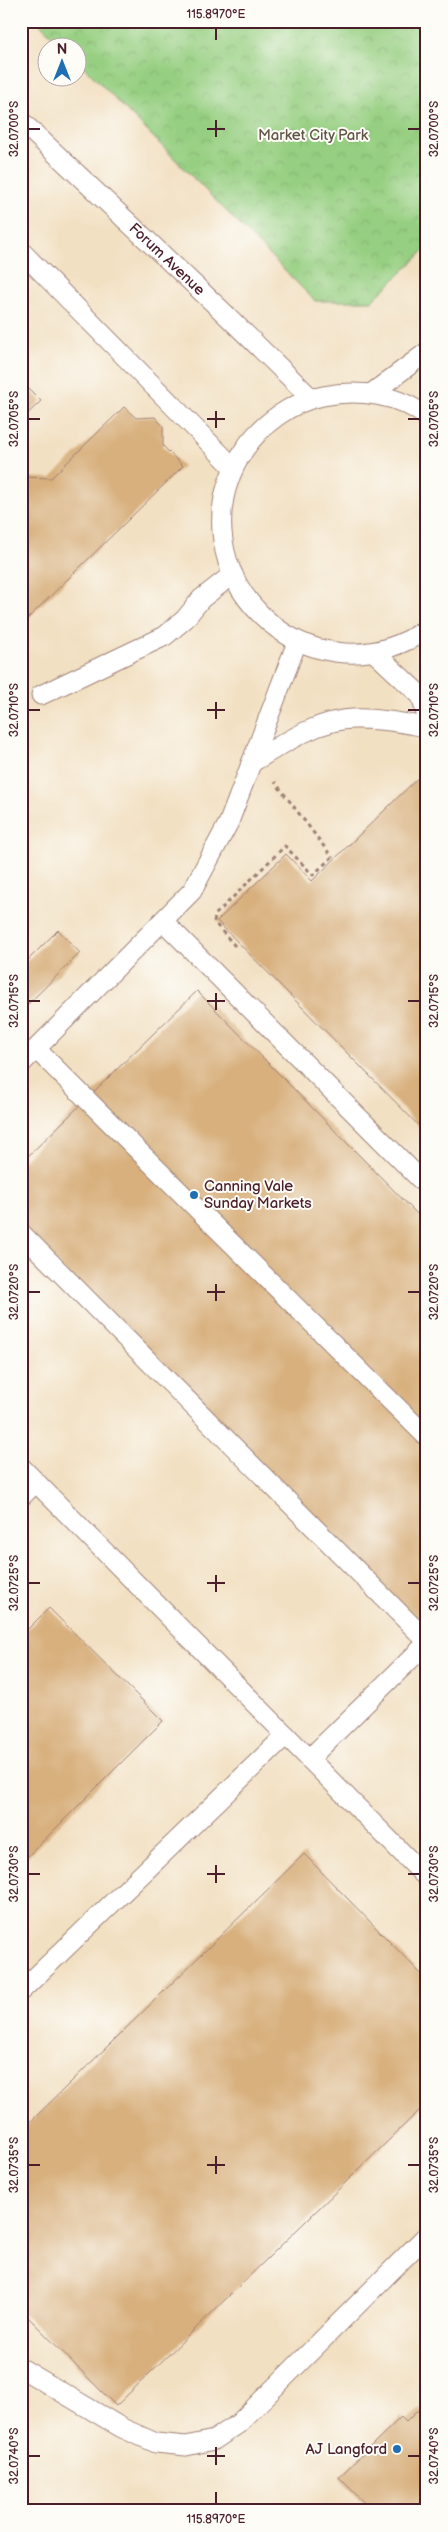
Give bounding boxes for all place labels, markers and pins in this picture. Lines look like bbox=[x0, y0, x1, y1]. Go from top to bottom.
place label: Canning Vale Sunday Markets bbox=[204, 1177, 312, 1213]
marker: Canning Vale Sunday Markets bbox=[188, 1189, 200, 1201]
place label: AJ Langford bbox=[306, 2440, 387, 2459]
marker: AJ Langford bbox=[391, 2443, 403, 2455]

